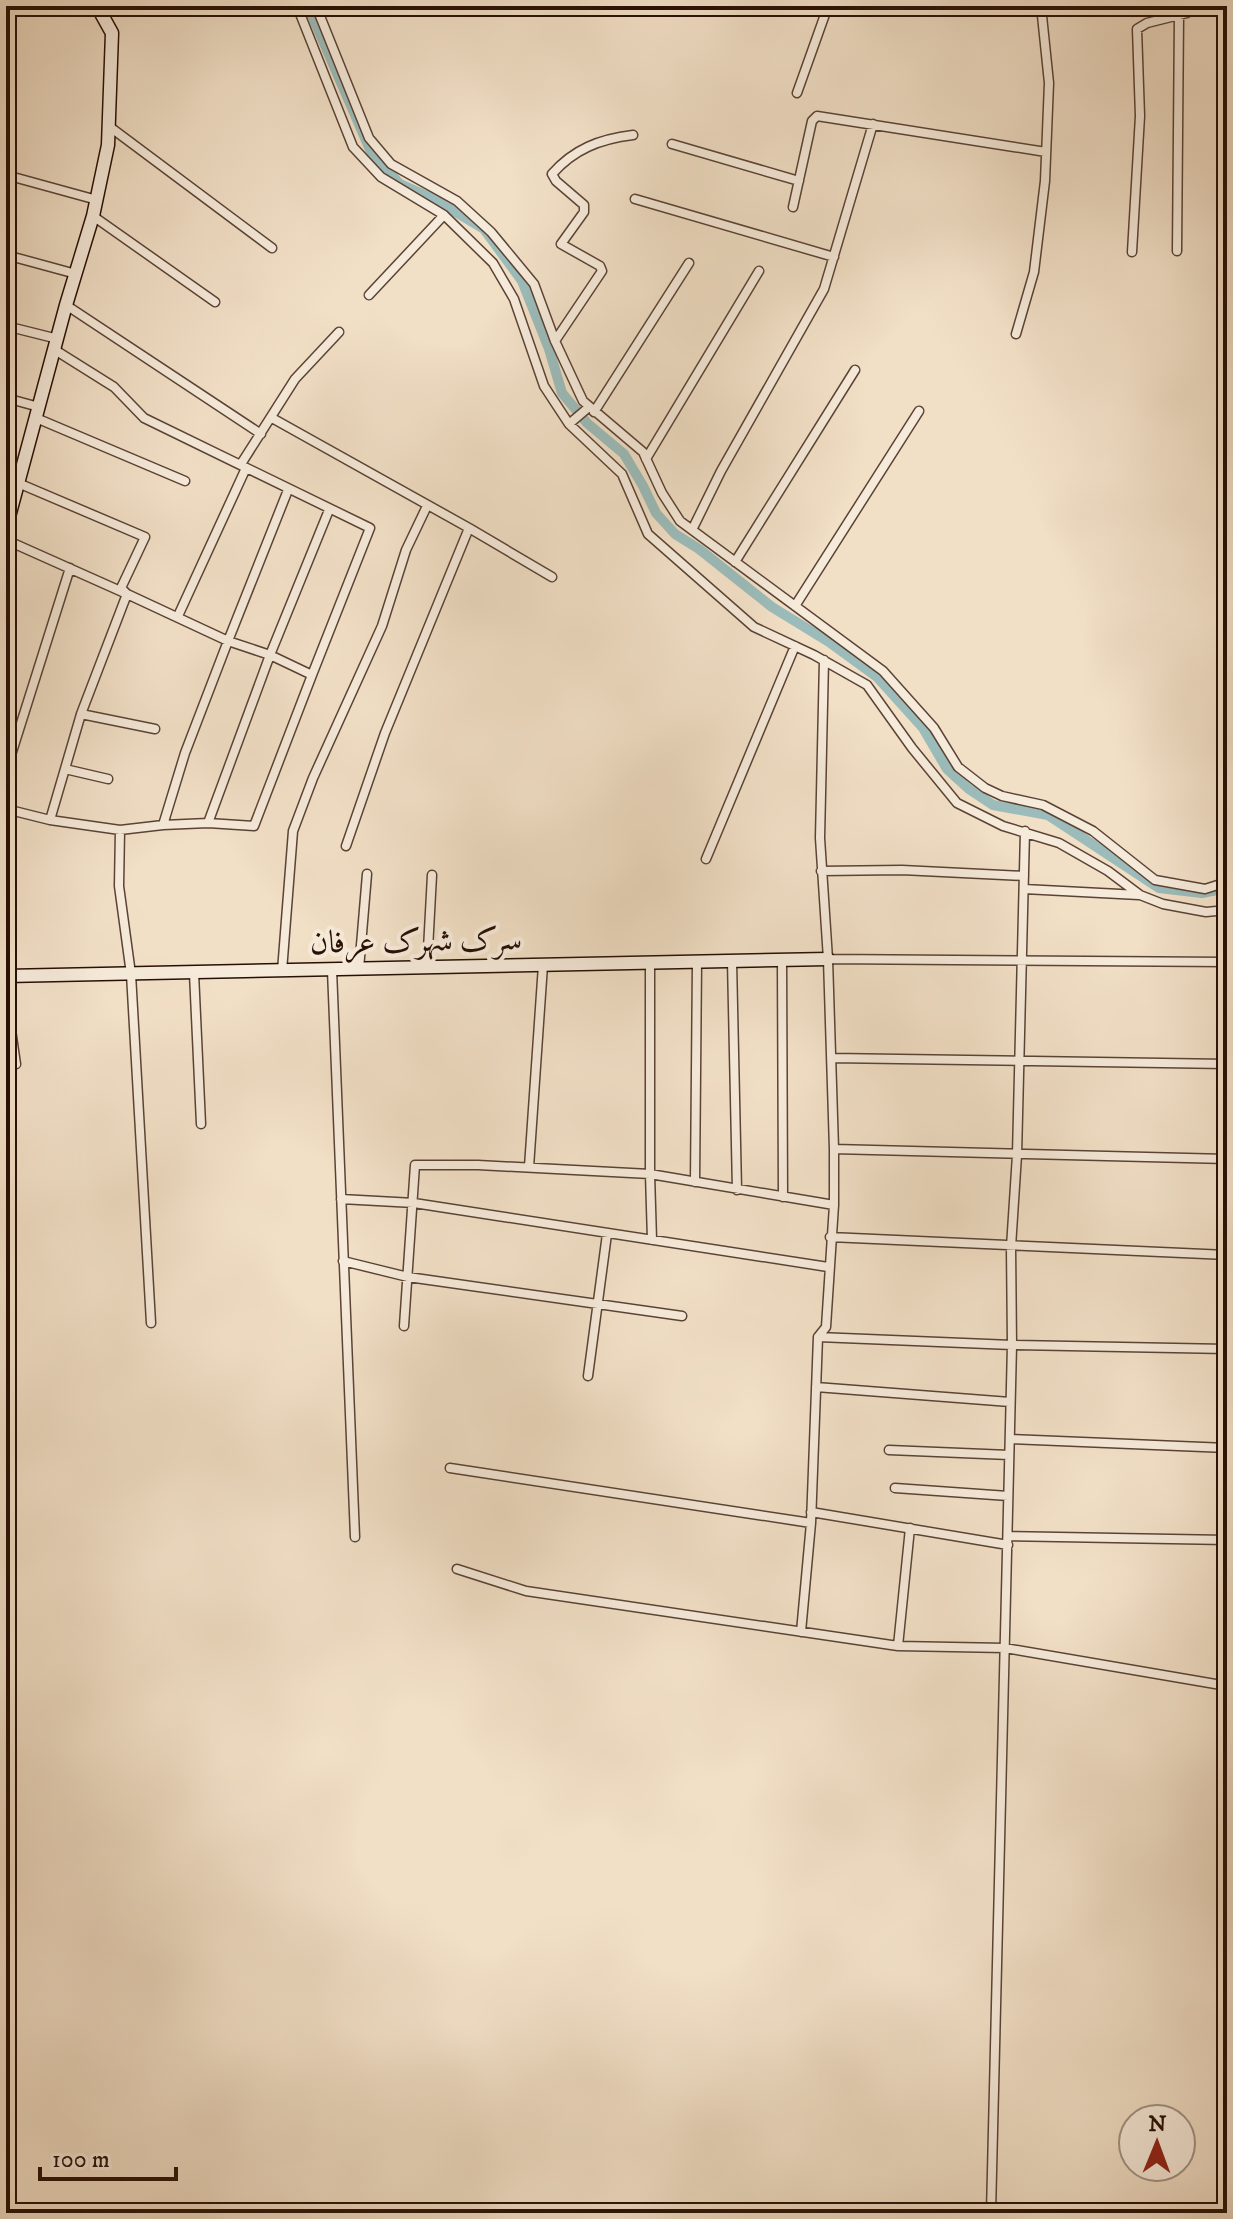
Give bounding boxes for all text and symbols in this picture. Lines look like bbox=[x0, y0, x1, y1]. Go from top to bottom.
street label: سرک شهرک عرفان bbox=[310, 920, 522, 964]
north arrow bbox=[1117, 2103, 1197, 2183]
text: N bbox=[1148, 2111, 1167, 2138]
scale bar bbox=[40, 2131, 176, 2181]
text: 100 m bbox=[52, 2145, 110, 2175]

